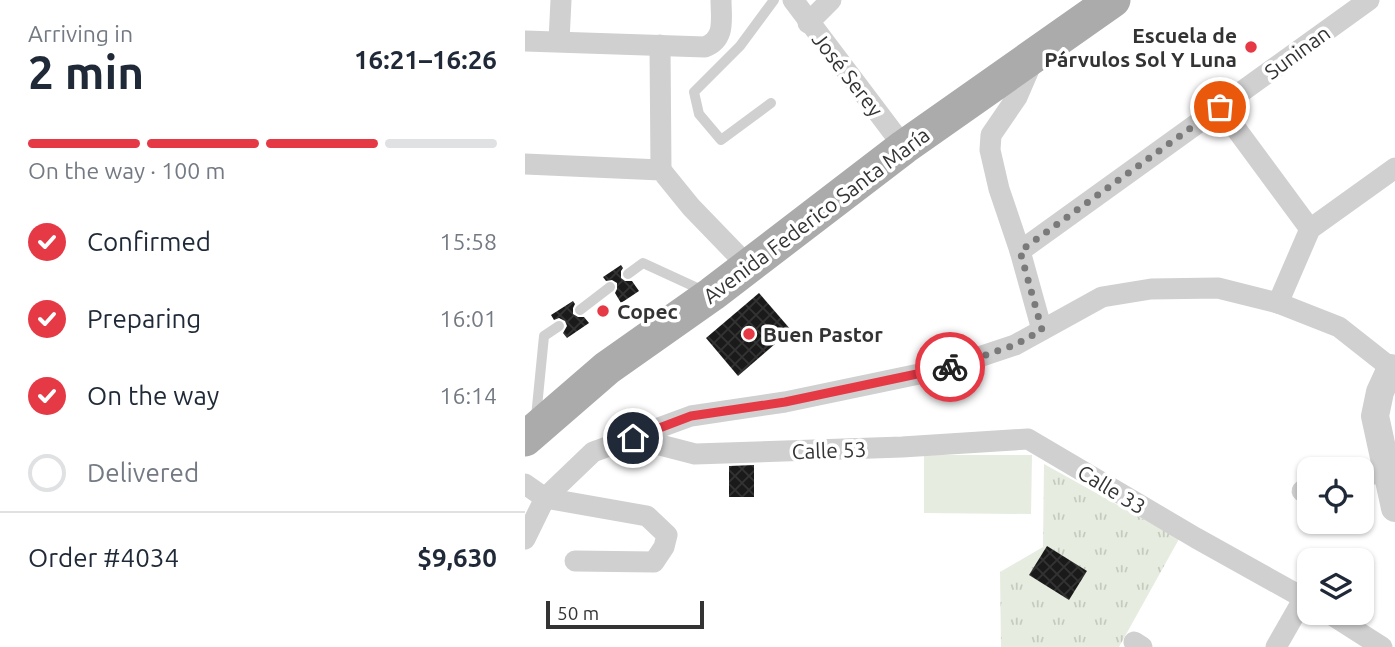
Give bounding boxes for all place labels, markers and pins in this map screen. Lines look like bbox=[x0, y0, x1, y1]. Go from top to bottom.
place label: Escuela de Párvulos Sol Y Luna bbox=[1044, 23, 1237, 71]
marker: Escuela de Párvulos Sol Y Luna bbox=[1243, 39, 1259, 55]
pin bbox=[1190, 77, 1250, 137]
place label: Copec bbox=[617, 299, 678, 323]
marker: Copec bbox=[595, 303, 611, 319]
place label: Buen Pastor bbox=[763, 322, 883, 346]
marker: Buen Pastor bbox=[741, 326, 757, 342]
pin bbox=[603, 408, 663, 468]

